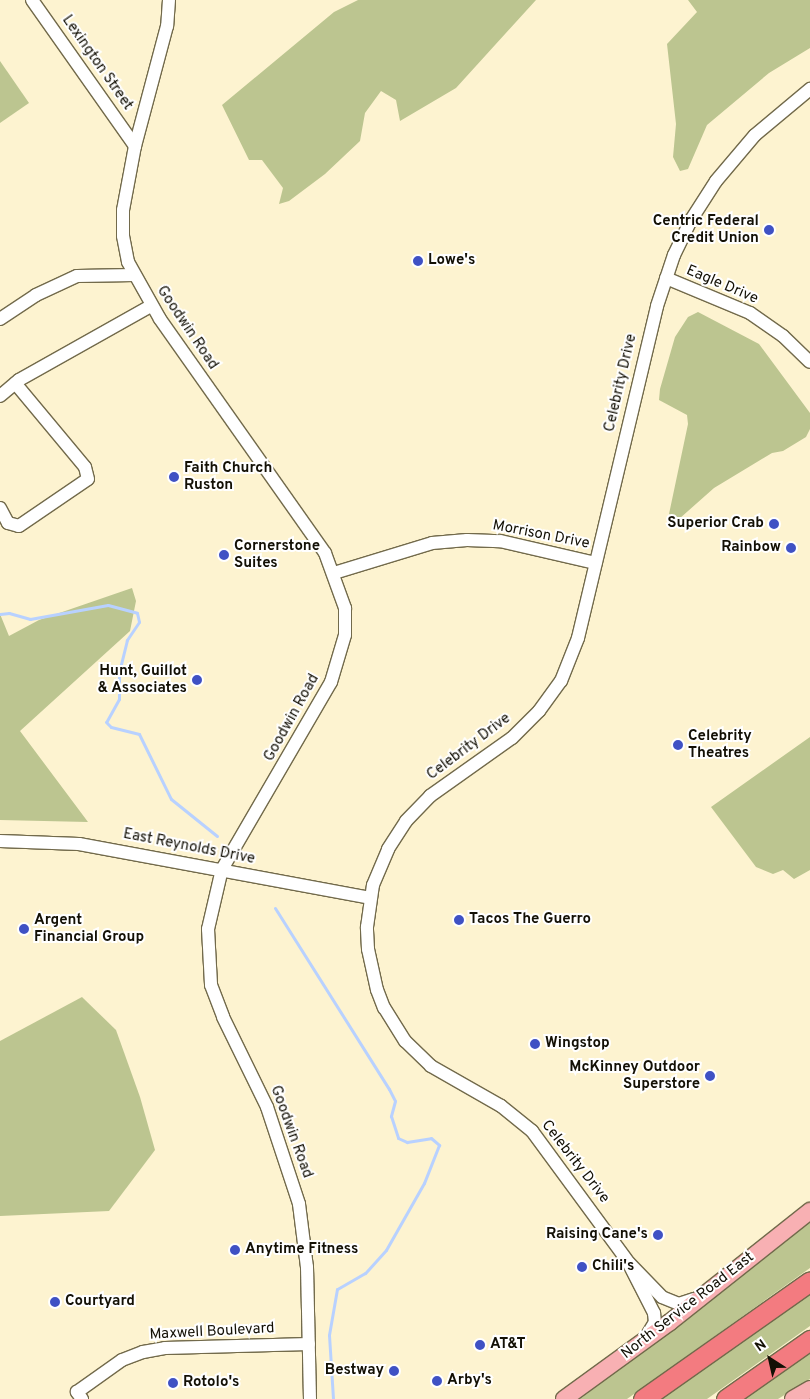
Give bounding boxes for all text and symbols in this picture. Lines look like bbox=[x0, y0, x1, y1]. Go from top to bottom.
street label: Lexington Street bbox=[58, 12, 136, 114]
place label: Centric Federal Credit Union bbox=[653, 212, 759, 247]
marker: Centric Federal Credit Union bbox=[763, 224, 775, 236]
place label: Lowe's bbox=[428, 252, 475, 270]
marker: Lowe's bbox=[412, 255, 424, 267]
street label: Eagle Drive bbox=[683, 262, 761, 308]
street label: Goodwin Road bbox=[152, 283, 222, 373]
street label: Celebrity Drive bbox=[601, 332, 641, 434]
place label: Faith Church Ruston bbox=[184, 459, 272, 494]
marker: Faith Church Ruston bbox=[168, 471, 180, 483]
place label: Superior Crab bbox=[667, 515, 764, 533]
street label: Morrison Drive bbox=[491, 517, 591, 553]
marker: Superior Crab bbox=[768, 518, 780, 530]
place label: Cornerstone Suites bbox=[234, 537, 320, 572]
place label: Rainbow bbox=[721, 539, 781, 557]
marker: Rainbow bbox=[785, 542, 797, 554]
marker: Cornerstone Suites bbox=[218, 549, 230, 561]
place label: Hunt, Guillot & Associates bbox=[97, 662, 187, 697]
street label: Goodwin Road bbox=[261, 671, 323, 765]
marker: Hunt, Guillot & Associates bbox=[191, 674, 203, 686]
street label: Celebrity Drive bbox=[424, 710, 514, 784]
place label: Celebrity Theatres bbox=[688, 727, 752, 762]
marker: Celebrity Theatres bbox=[672, 739, 684, 751]
street label: East Reynolds Drive bbox=[122, 825, 256, 869]
place label: Argent Financial Group bbox=[34, 911, 144, 946]
place label: Tacos The Guerro bbox=[469, 911, 591, 929]
marker: Tacos The Guerro bbox=[453, 914, 465, 926]
marker: Argent Financial Group bbox=[18, 923, 30, 935]
place label: Wingstop bbox=[545, 1035, 610, 1053]
marker: Wingstop bbox=[529, 1038, 541, 1050]
place label: McKinney Outdoor Superstore bbox=[569, 1058, 700, 1093]
marker: McKinney Outdoor Superstore bbox=[704, 1070, 716, 1082]
street label: Goodwin Road bbox=[266, 1083, 316, 1181]
street label: Celebrity Drive bbox=[537, 1117, 613, 1207]
place label: Raising Cane's bbox=[546, 1226, 648, 1244]
marker: Raising Cane's bbox=[652, 1229, 664, 1241]
place label: Anytime Fitness bbox=[245, 1241, 358, 1259]
marker: Anytime Fitness bbox=[229, 1244, 241, 1256]
street label: North Service Road East bbox=[618, 1249, 758, 1363]
place label: Chili's bbox=[592, 1258, 634, 1276]
marker: Chili's bbox=[576, 1261, 588, 1273]
place label: Courtyard bbox=[65, 1293, 135, 1311]
marker: Courtyard bbox=[49, 1296, 61, 1308]
street label: Maxwell Boulevard bbox=[149, 1320, 275, 1344]
north arrow bbox=[745, 1334, 795, 1384]
place label: AT&T bbox=[490, 1336, 525, 1354]
text: N bbox=[752, 1336, 770, 1356]
marker: AT&T bbox=[474, 1339, 486, 1351]
place label: Bestway bbox=[325, 1362, 384, 1380]
marker: Bestway bbox=[388, 1365, 400, 1377]
place label: Arby's bbox=[447, 1372, 492, 1390]
place label: Rotolo's bbox=[183, 1374, 239, 1392]
marker: Arby's bbox=[431, 1375, 443, 1387]
marker: Rotolo's bbox=[167, 1377, 179, 1389]

